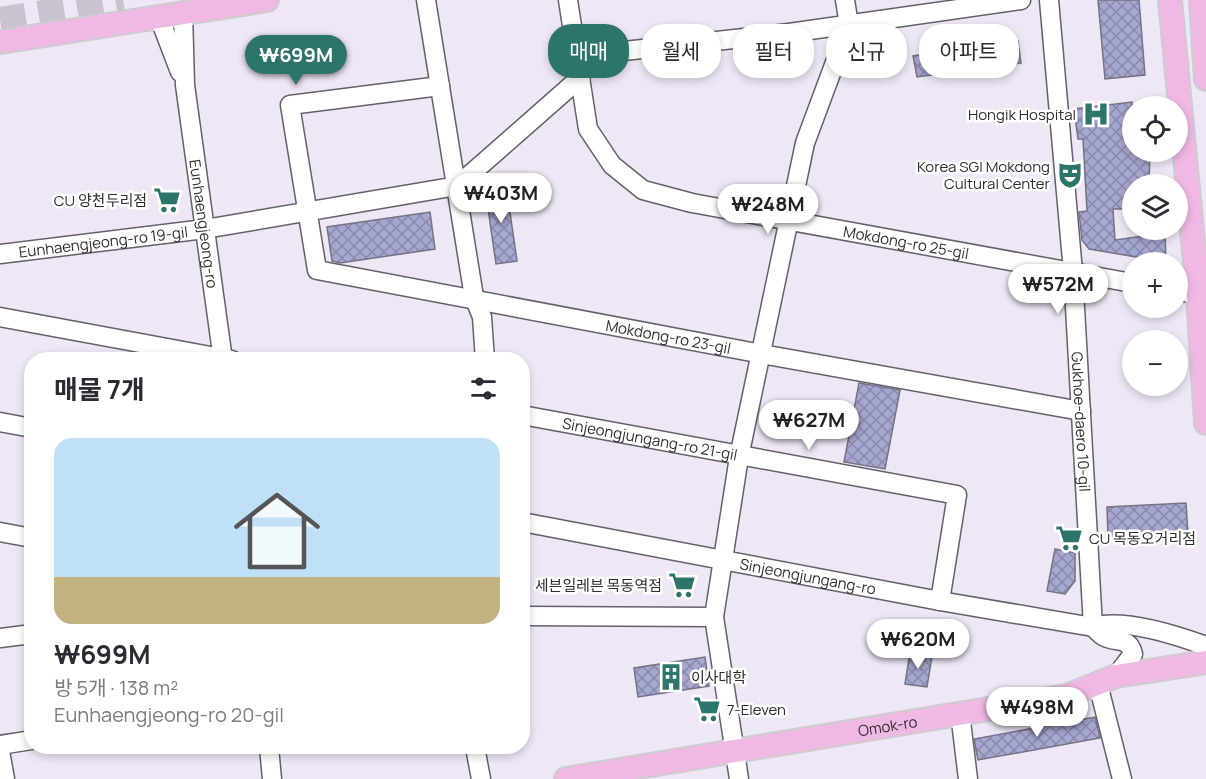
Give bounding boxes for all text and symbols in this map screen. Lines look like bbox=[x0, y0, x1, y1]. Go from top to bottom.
chip: 매매 bbox=[548, 24, 629, 78]
chip: 월세 bbox=[641, 24, 721, 78]
chip: 필터 bbox=[733, 24, 814, 78]
chip: 신규 bbox=[826, 24, 907, 78]
chip: 아파트 bbox=[919, 24, 1019, 78]
pin: ₩699M bbox=[254, 35, 338, 86]
text: ₩699M bbox=[259, 41, 333, 68]
map controls bbox=[1122, 96, 1188, 396]
button: locate bbox=[1122, 96, 1188, 162]
hospital icon: Hongik Hospital bbox=[1081, 99, 1111, 129]
place label: Hongik Hospital bbox=[968, 104, 1076, 125]
place label: Korea SGI Mokdong Cultural Center bbox=[917, 156, 1051, 194]
street label: Eunhaengjeong-ro bbox=[185, 158, 223, 289]
theatre icon: Korea SGI Mokdong Cultural Center bbox=[1055, 160, 1085, 190]
pin: ₩403M bbox=[459, 173, 543, 224]
button: layers bbox=[1122, 174, 1188, 240]
text: ₩403M bbox=[464, 179, 538, 206]
pin: ₩248M bbox=[726, 184, 810, 235]
supermarket icon: CU 양천두리점 bbox=[152, 185, 182, 215]
place label: CU 양천두리점 bbox=[54, 190, 147, 211]
text: ₩248M bbox=[731, 190, 805, 217]
street label: Mokdong-ro 25-gil bbox=[842, 220, 971, 264]
street label: Eunhaengjeong-ro 19-gil bbox=[18, 221, 189, 262]
button: + bbox=[1122, 252, 1188, 318]
pin: ₩572M bbox=[1016, 264, 1100, 315]
text: ₩572M bbox=[1022, 270, 1094, 297]
street label: Mokdong-ro 23-gil bbox=[604, 314, 733, 358]
button: − bbox=[1122, 330, 1188, 396]
street label: Gukhoe-daero 10-gil bbox=[1067, 351, 1096, 492]
text: 매물 7개 bbox=[54, 371, 145, 407]
icon: filters bbox=[467, 372, 500, 405]
pin: ₩627M bbox=[767, 400, 851, 451]
text: ₩627M bbox=[773, 406, 845, 433]
street label: Sinjeongjungang-ro 21-gil bbox=[561, 412, 739, 465]
icon: home bbox=[223, 477, 331, 585]
supermarket icon: CU 목동오거리점 bbox=[1054, 523, 1084, 553]
place label: CU 목동오거리점 bbox=[1089, 528, 1196, 549]
street label: Sinjeongjungang-ro bbox=[738, 553, 878, 599]
supermarket icon: 세븐일레븐 목동역점 bbox=[667, 570, 697, 600]
place label: 세븐일레븐 목동역점 bbox=[535, 575, 662, 596]
pin: ₩620M bbox=[876, 619, 960, 670]
text: ₩620M bbox=[881, 625, 955, 652]
text: ₩699M bbox=[54, 636, 150, 672]
building icon: 이사대학 bbox=[656, 662, 686, 692]
place label: 이사대학 bbox=[691, 667, 746, 688]
text: 방 5개 · 138 m² bbox=[54, 674, 178, 701]
pin: ₩498M bbox=[995, 687, 1079, 738]
text: ₩498M bbox=[1000, 693, 1074, 720]
supermarket icon: 7-Eleven bbox=[692, 694, 722, 724]
place label: 7-Eleven bbox=[727, 699, 786, 720]
text: Eunhaengjeong-ro 20-gil bbox=[54, 701, 284, 728]
street label: Omok-ro bbox=[856, 710, 919, 741]

